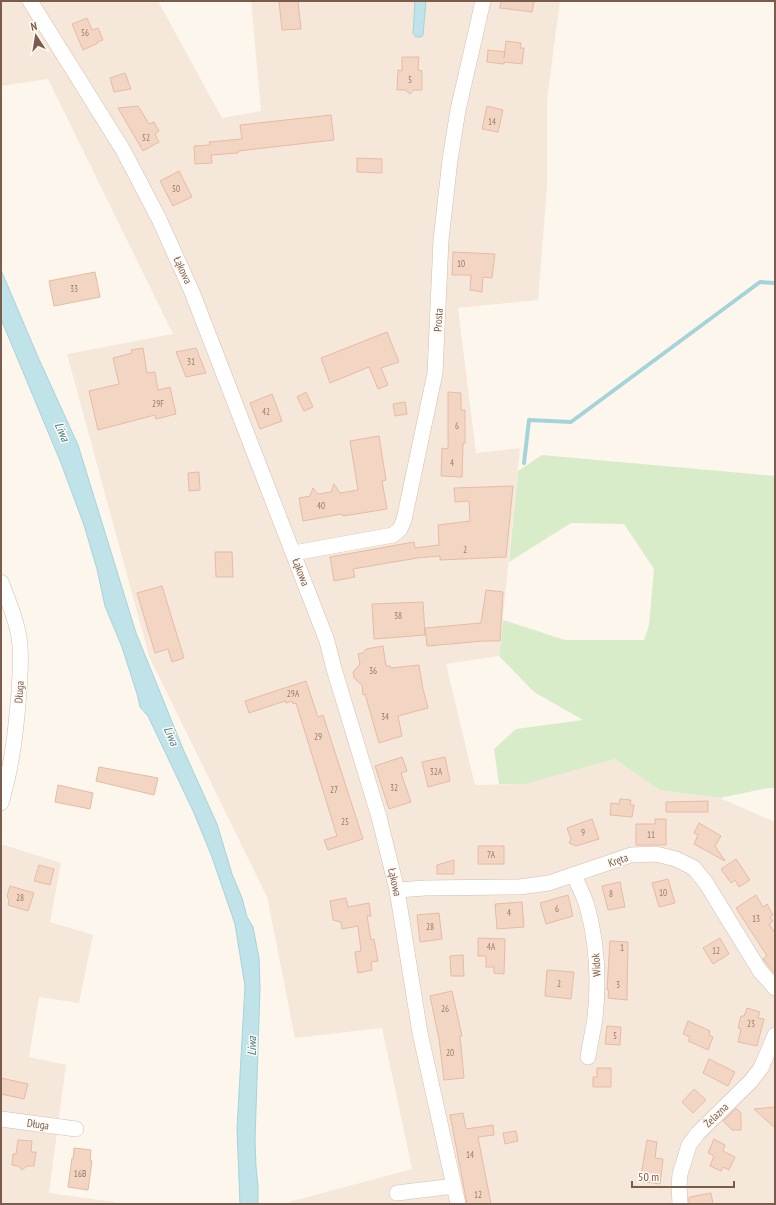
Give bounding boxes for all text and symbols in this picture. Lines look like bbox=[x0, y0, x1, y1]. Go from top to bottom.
north arrow bbox=[16, 16, 56, 56]
text: N bbox=[30, 19, 38, 34]
house number: 56 bbox=[81, 27, 89, 38]
house number: 5 bbox=[408, 74, 412, 85]
house number: 14 bbox=[488, 116, 496, 127]
house number: 52 bbox=[142, 132, 150, 143]
house number: 50 bbox=[172, 183, 180, 194]
street label: Łąkowa bbox=[171, 254, 195, 286]
house number: 10 bbox=[457, 258, 465, 269]
house number: 33 bbox=[70, 283, 78, 294]
street label: Prosta bbox=[430, 308, 446, 332]
house number: 31 bbox=[187, 356, 195, 367]
house number: 29F bbox=[152, 398, 164, 409]
house number: 42 bbox=[262, 406, 270, 417]
water label: Liwa bbox=[52, 420, 74, 445]
house number: 6 bbox=[455, 420, 459, 431]
house number: 4 bbox=[450, 457, 454, 468]
house number: 40 bbox=[317, 500, 325, 511]
house number: 2 bbox=[463, 544, 467, 555]
street label: Łąkowa bbox=[289, 556, 313, 588]
house number: 38 bbox=[394, 610, 402, 621]
house number: 36 bbox=[369, 665, 377, 676]
street label: Długa bbox=[11, 680, 27, 704]
house number: 29A bbox=[287, 688, 300, 699]
house number: 34 bbox=[381, 711, 389, 722]
water label: Liwa bbox=[161, 724, 183, 749]
house number: 29 bbox=[314, 731, 322, 742]
house number: 32A bbox=[430, 766, 443, 777]
house number: 32 bbox=[390, 782, 398, 793]
house number: 27 bbox=[330, 784, 338, 795]
house number: 25 bbox=[341, 816, 349, 827]
house number: 9 bbox=[581, 827, 585, 838]
house number: 11 bbox=[647, 829, 655, 840]
house number: 7A bbox=[487, 849, 496, 860]
street label: Kręta bbox=[606, 850, 630, 870]
street label: Łąkowa bbox=[385, 867, 405, 897]
house number: 10 bbox=[659, 887, 667, 898]
house number: 8 bbox=[609, 888, 613, 899]
house number: 28 bbox=[16, 892, 24, 903]
house number: 6 bbox=[555, 903, 559, 914]
house number: 4 bbox=[507, 907, 511, 918]
house number: 13 bbox=[752, 913, 760, 924]
house number: 28 bbox=[426, 921, 434, 932]
house number: 4A bbox=[487, 941, 496, 952]
house number: 1 bbox=[620, 942, 624, 953]
house number: 12 bbox=[712, 945, 720, 956]
street label: Widok bbox=[588, 952, 604, 977]
house number: 2 bbox=[557, 978, 561, 989]
house number: 3 bbox=[616, 979, 620, 990]
house number: 26 bbox=[441, 1003, 449, 1014]
house number: 23 bbox=[747, 1018, 755, 1029]
house number: 5 bbox=[613, 1030, 617, 1041]
water label: Liwa bbox=[244, 1035, 259, 1056]
house number: 20 bbox=[446, 1047, 454, 1058]
street label: Żelazna bbox=[701, 1100, 731, 1130]
street label: Długa bbox=[26, 1116, 50, 1132]
house number: 14 bbox=[466, 1149, 474, 1160]
scale bar bbox=[632, 1163, 734, 1189]
house number: 16B bbox=[74, 1168, 86, 1179]
text: 50 m bbox=[638, 1169, 659, 1184]
house number: 12 bbox=[474, 1189, 482, 1200]

